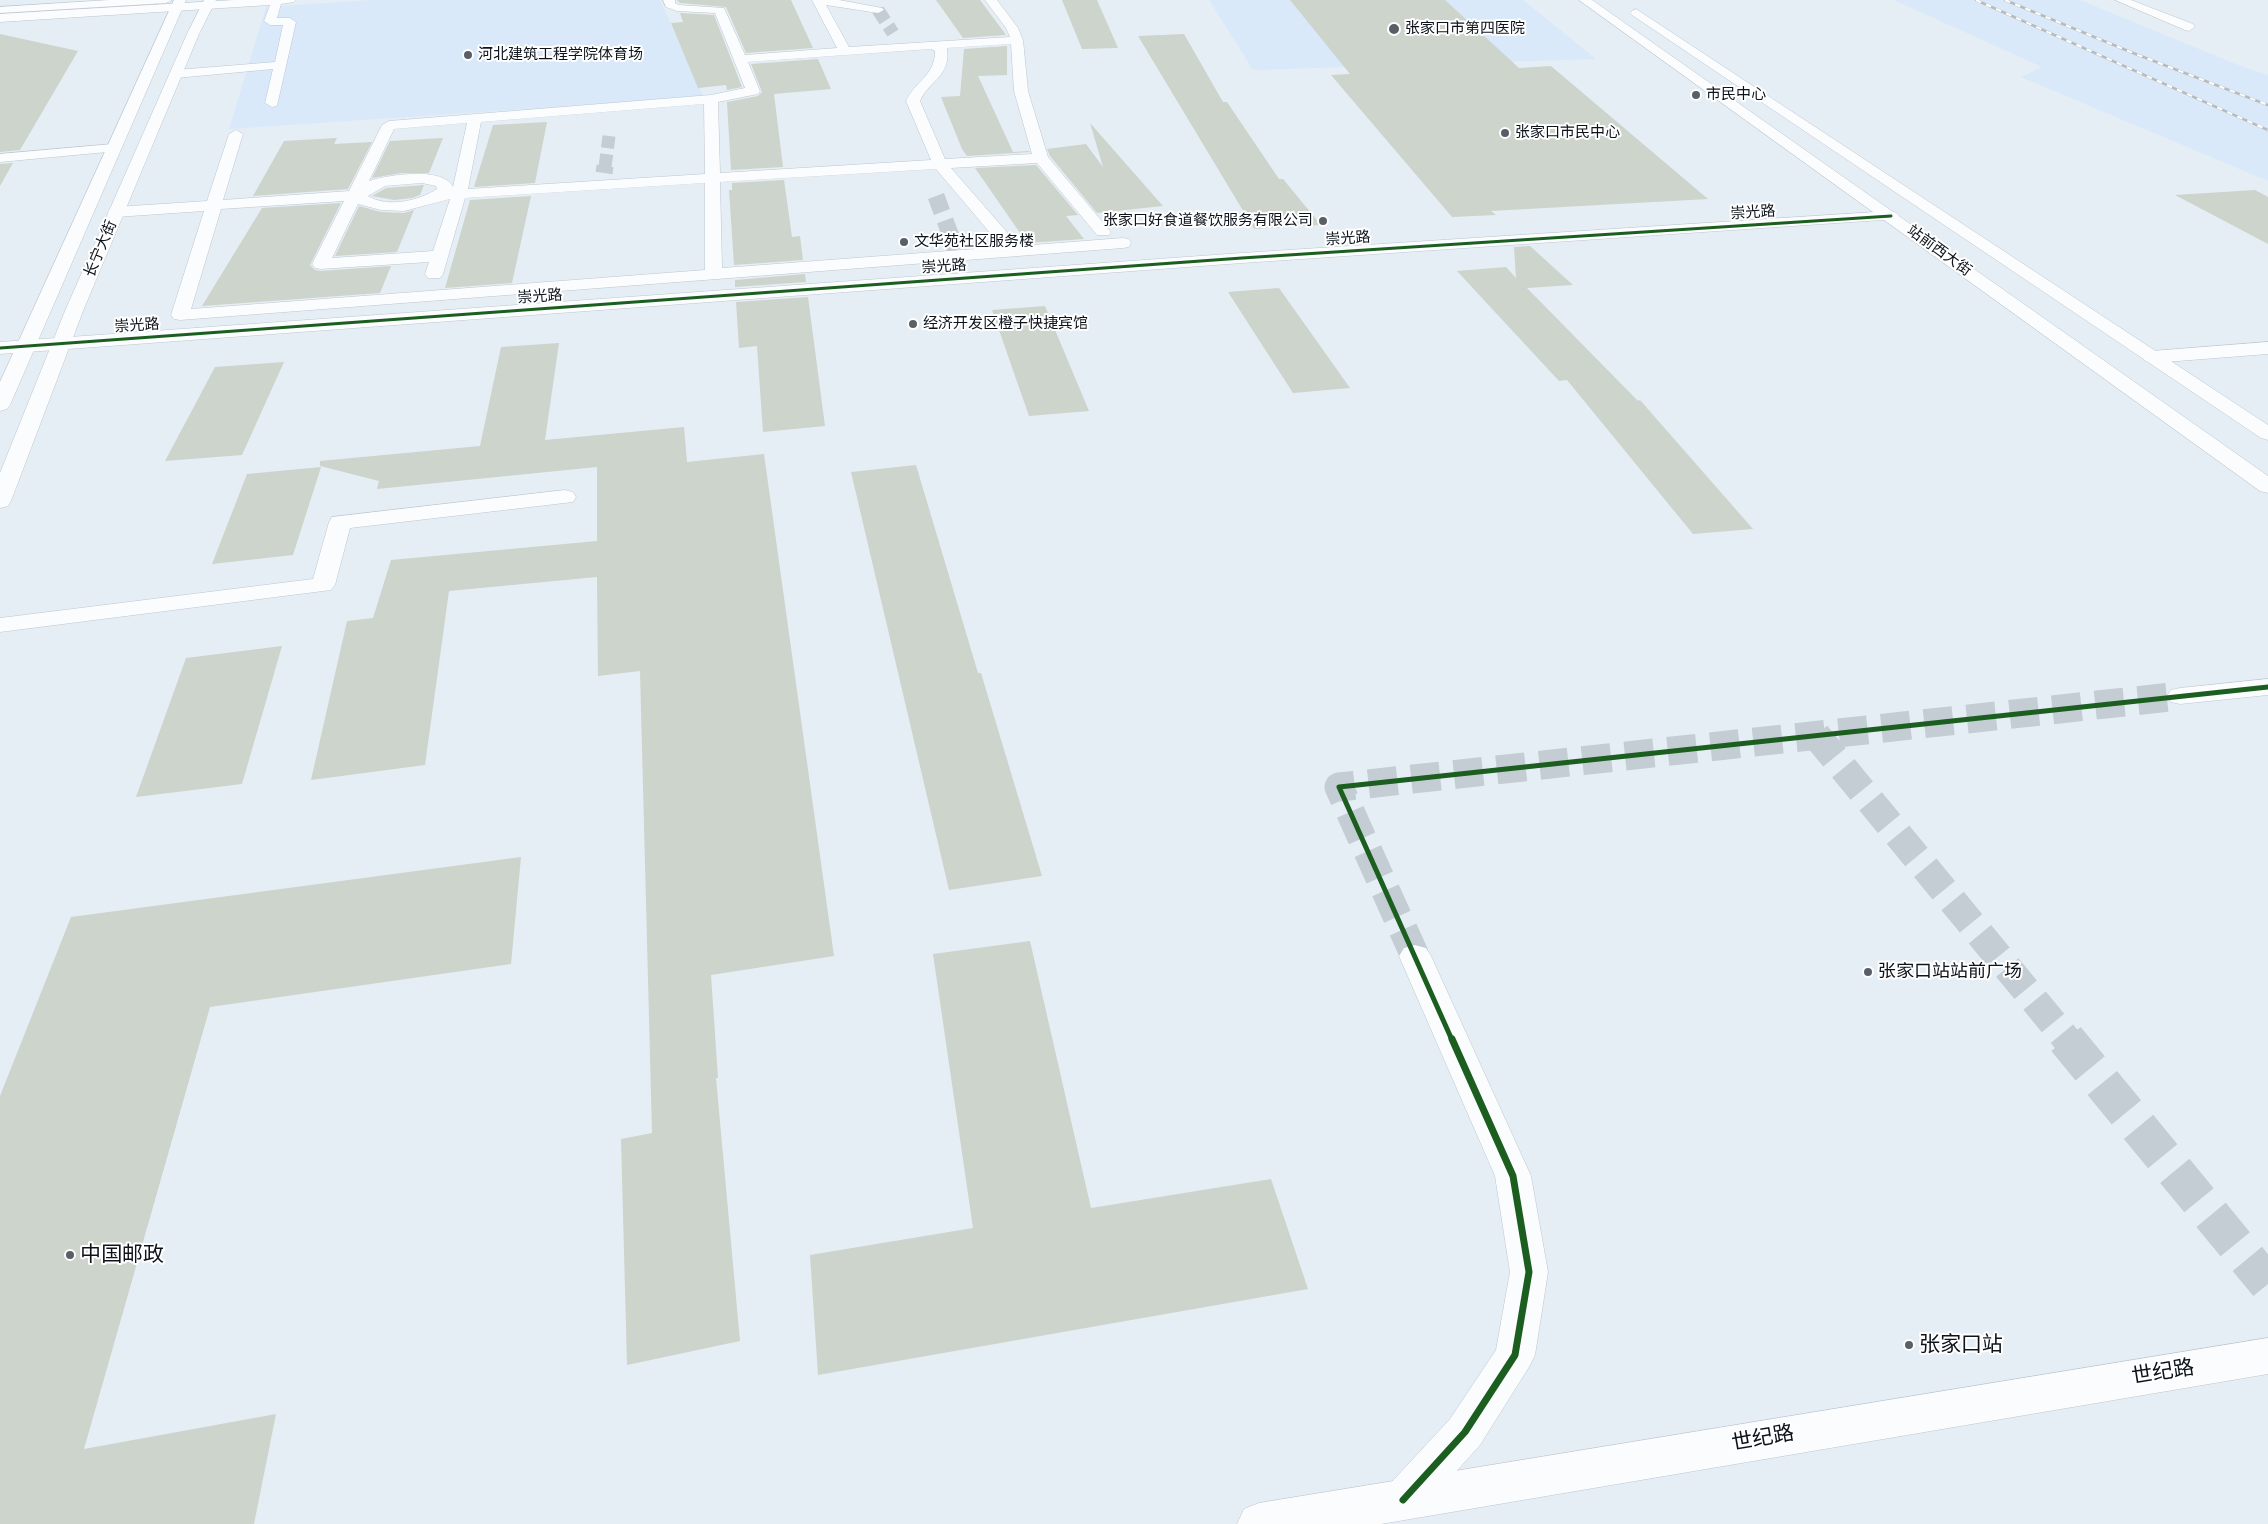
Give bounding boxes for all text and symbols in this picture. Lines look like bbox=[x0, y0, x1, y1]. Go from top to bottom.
place label: 张家口市第四医院 bbox=[1405, 20, 1525, 38]
marker: 张家口市第四医院 bbox=[1387, 22, 1401, 36]
place label: 河北建筑工程学院体育场 bbox=[478, 46, 643, 64]
marker: 河北建筑工程学院体育场 bbox=[462, 49, 474, 61]
place label: 市民中心 bbox=[1706, 86, 1766, 104]
marker: 市民中心 bbox=[1690, 89, 1702, 101]
place label: 张家口市民中心 bbox=[1515, 124, 1620, 142]
marker: 张家口市民中心 bbox=[1499, 127, 1511, 139]
street label: 崇光路 bbox=[1730, 202, 1776, 224]
place label: 张家口好食道餐饮服务有限公司 bbox=[1103, 212, 1313, 230]
marker: 张家口好食道餐饮服务有限公司 bbox=[1317, 215, 1329, 227]
street label: 长宁大街 bbox=[81, 218, 121, 280]
street label: 站前西大街 bbox=[1903, 222, 1975, 280]
street label: 崇光路 bbox=[1325, 228, 1371, 250]
place label: 文华苑社区服务楼 bbox=[914, 233, 1034, 251]
marker: 文华苑社区服务楼 bbox=[898, 236, 910, 248]
street label: 崇光路 bbox=[921, 256, 967, 278]
street label: 崇光路 bbox=[517, 286, 563, 308]
street label: 崇光路 bbox=[114, 315, 160, 337]
place label: 经济开发区橙子快捷宾馆 bbox=[923, 315, 1088, 333]
marker: 经济开发区橙子快捷宾馆 bbox=[907, 318, 919, 330]
place label: 张家口站站前广场 bbox=[1878, 961, 2022, 983]
marker: 张家口站站前广场 bbox=[1862, 966, 1874, 978]
place label: 中国邮政 bbox=[80, 1242, 164, 1268]
marker: 中国邮政 bbox=[64, 1249, 76, 1261]
place label: 张家口站 bbox=[1919, 1332, 2003, 1358]
marker: 张家口站 bbox=[1903, 1339, 1915, 1351]
street label: 世纪路 bbox=[2130, 1356, 2196, 1390]
street label: 世纪路 bbox=[1730, 1421, 1796, 1457]

